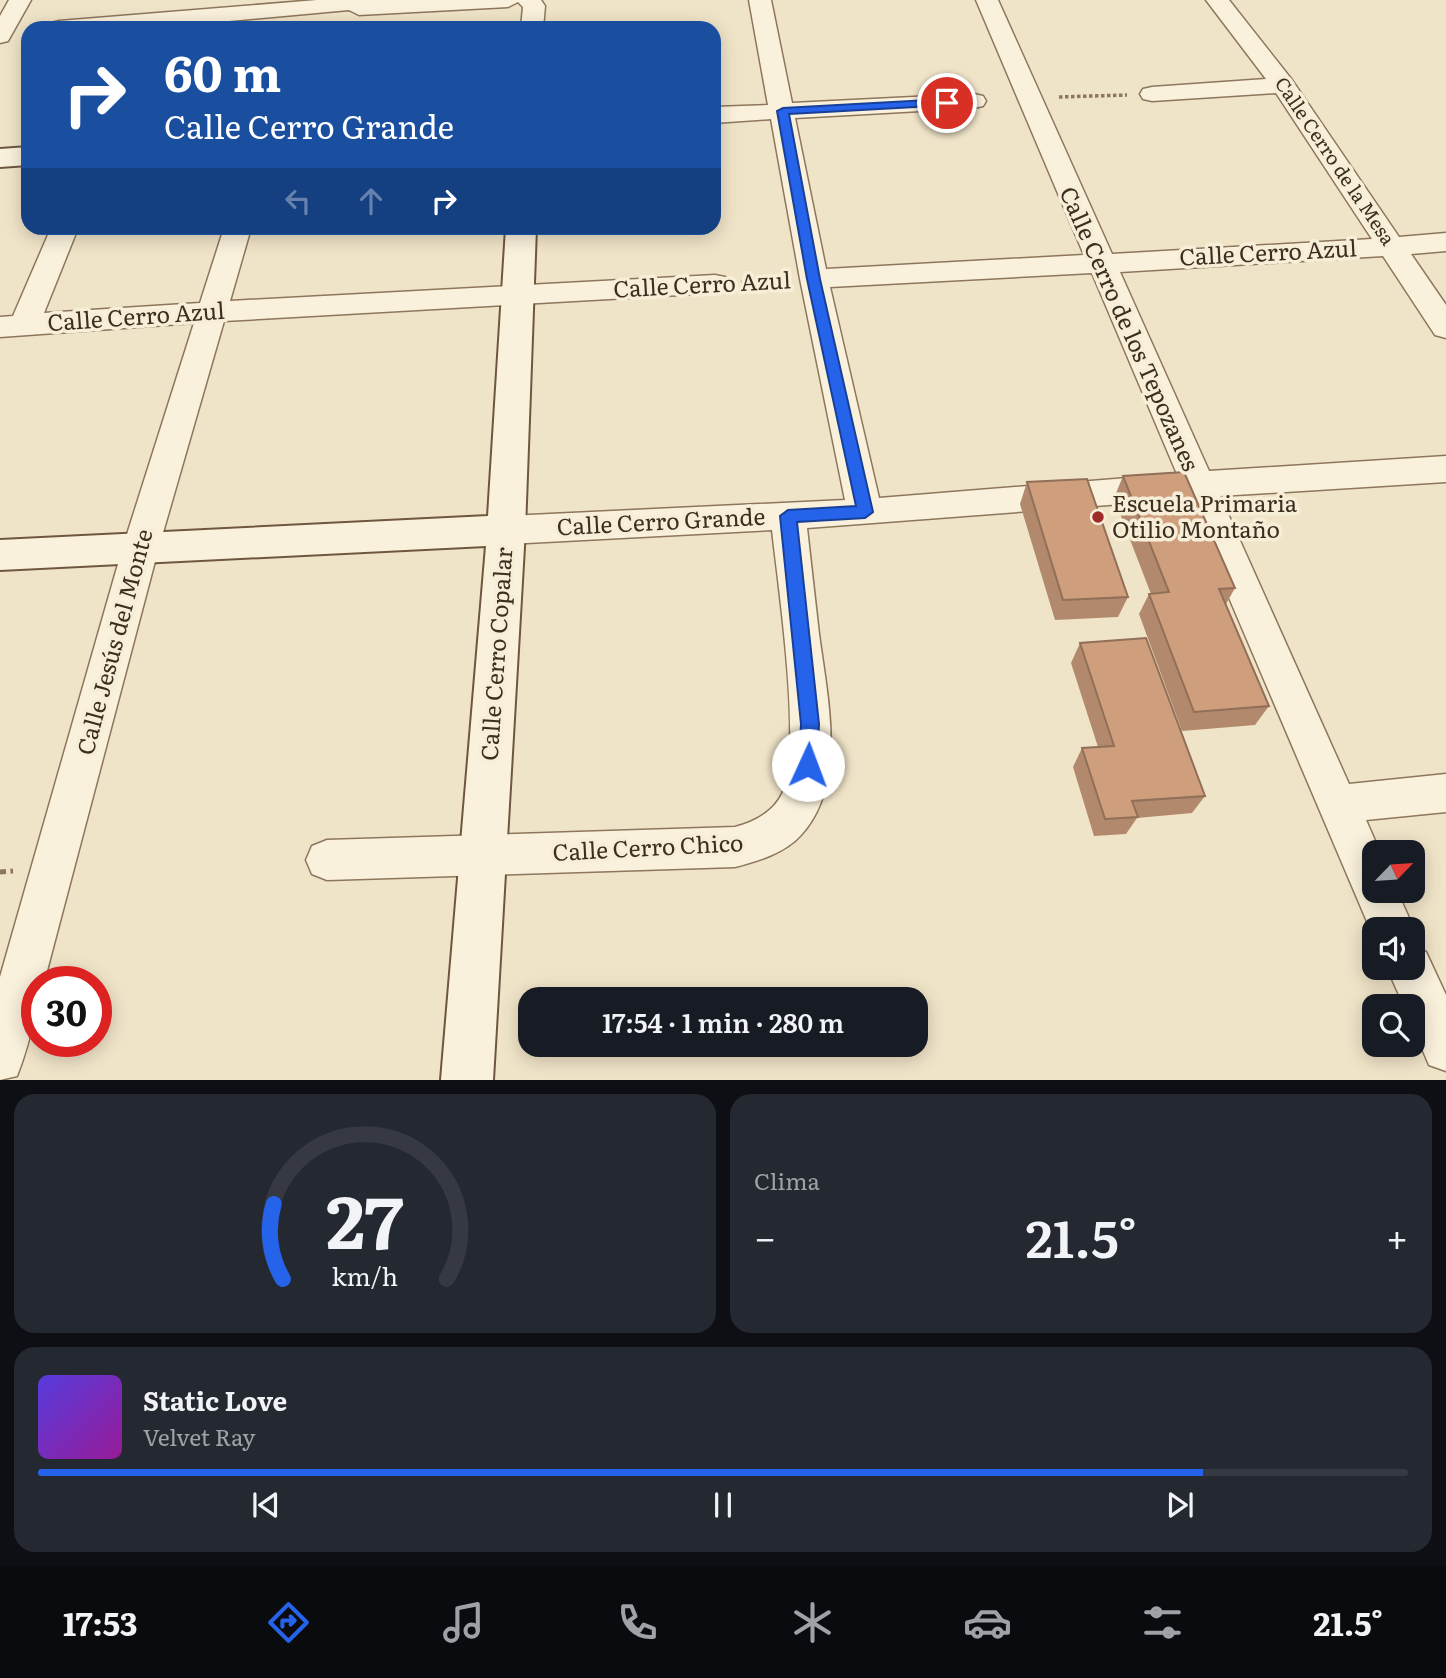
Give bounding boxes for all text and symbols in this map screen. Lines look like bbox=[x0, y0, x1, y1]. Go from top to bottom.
text: 60 m bbox=[164, 34, 281, 107]
icon: right bbox=[49, 49, 140, 140]
street label: Calle Cerro de la Mesa bbox=[1269, 71, 1403, 251]
pin bbox=[917, 73, 977, 133]
icon: arrive bbox=[928, 84, 966, 122]
text: Calle Cerro Grande bbox=[164, 101, 454, 149]
street label: Calle Cerro de los Tepozanes bbox=[1053, 180, 1209, 476]
icon: left bbox=[279, 182, 317, 220]
icon: ahead bbox=[352, 182, 390, 220]
icon: right bbox=[425, 182, 463, 220]
street label: Calle Cerro Azul bbox=[1178, 229, 1358, 273]
street label: Calle Cerro Azul bbox=[612, 261, 792, 305]
street label: Calle Cerro Azul bbox=[46, 292, 226, 338]
place label: Escuela Primaria Otilio Montaño bbox=[1112, 485, 1298, 545]
street label: Calle Cerro Grande bbox=[556, 498, 766, 542]
marker: Escuela Primaria Otilio Montaño bbox=[1090, 509, 1106, 525]
street label: Calle Jesús del Monte bbox=[67, 525, 160, 758]
street label: Calle Cerro Copalar bbox=[471, 546, 519, 762]
position arrow bbox=[771, 728, 845, 802]
street label: Calle Cerro Chico bbox=[552, 824, 744, 868]
north arrow bbox=[1362, 840, 1424, 903]
map controls bbox=[1362, 840, 1425, 1057]
button: sound bbox=[1362, 917, 1425, 980]
speed limit sign: 30 bbox=[21, 966, 112, 1057]
button: search bbox=[1362, 994, 1425, 1057]
text: 17:54 · 1 min · 280 m bbox=[602, 1002, 844, 1041]
text: Clima bbox=[754, 1163, 820, 1197]
text: 27 bbox=[326, 1164, 404, 1272]
text: 21.5° bbox=[1025, 1197, 1137, 1274]
text: − bbox=[754, 1207, 776, 1264]
text: + bbox=[1386, 1207, 1408, 1264]
text: km/h bbox=[332, 1257, 398, 1294]
text: Static Love bbox=[143, 1380, 287, 1419]
text: Velvet Ray bbox=[143, 1419, 255, 1453]
icon: previous bbox=[247, 1486, 285, 1524]
icon: pause bbox=[704, 1486, 742, 1524]
icon: next bbox=[1161, 1486, 1199, 1524]
text: 17:53 bbox=[63, 1598, 138, 1646]
icon: directions bbox=[264, 1598, 313, 1647]
icon: music bbox=[439, 1598, 488, 1647]
icon: phone bbox=[613, 1598, 662, 1647]
icon: climate bbox=[788, 1598, 837, 1647]
icon: car bbox=[963, 1598, 1012, 1647]
icon: filters bbox=[1138, 1598, 1187, 1647]
text: 21.5° bbox=[1313, 1598, 1383, 1646]

